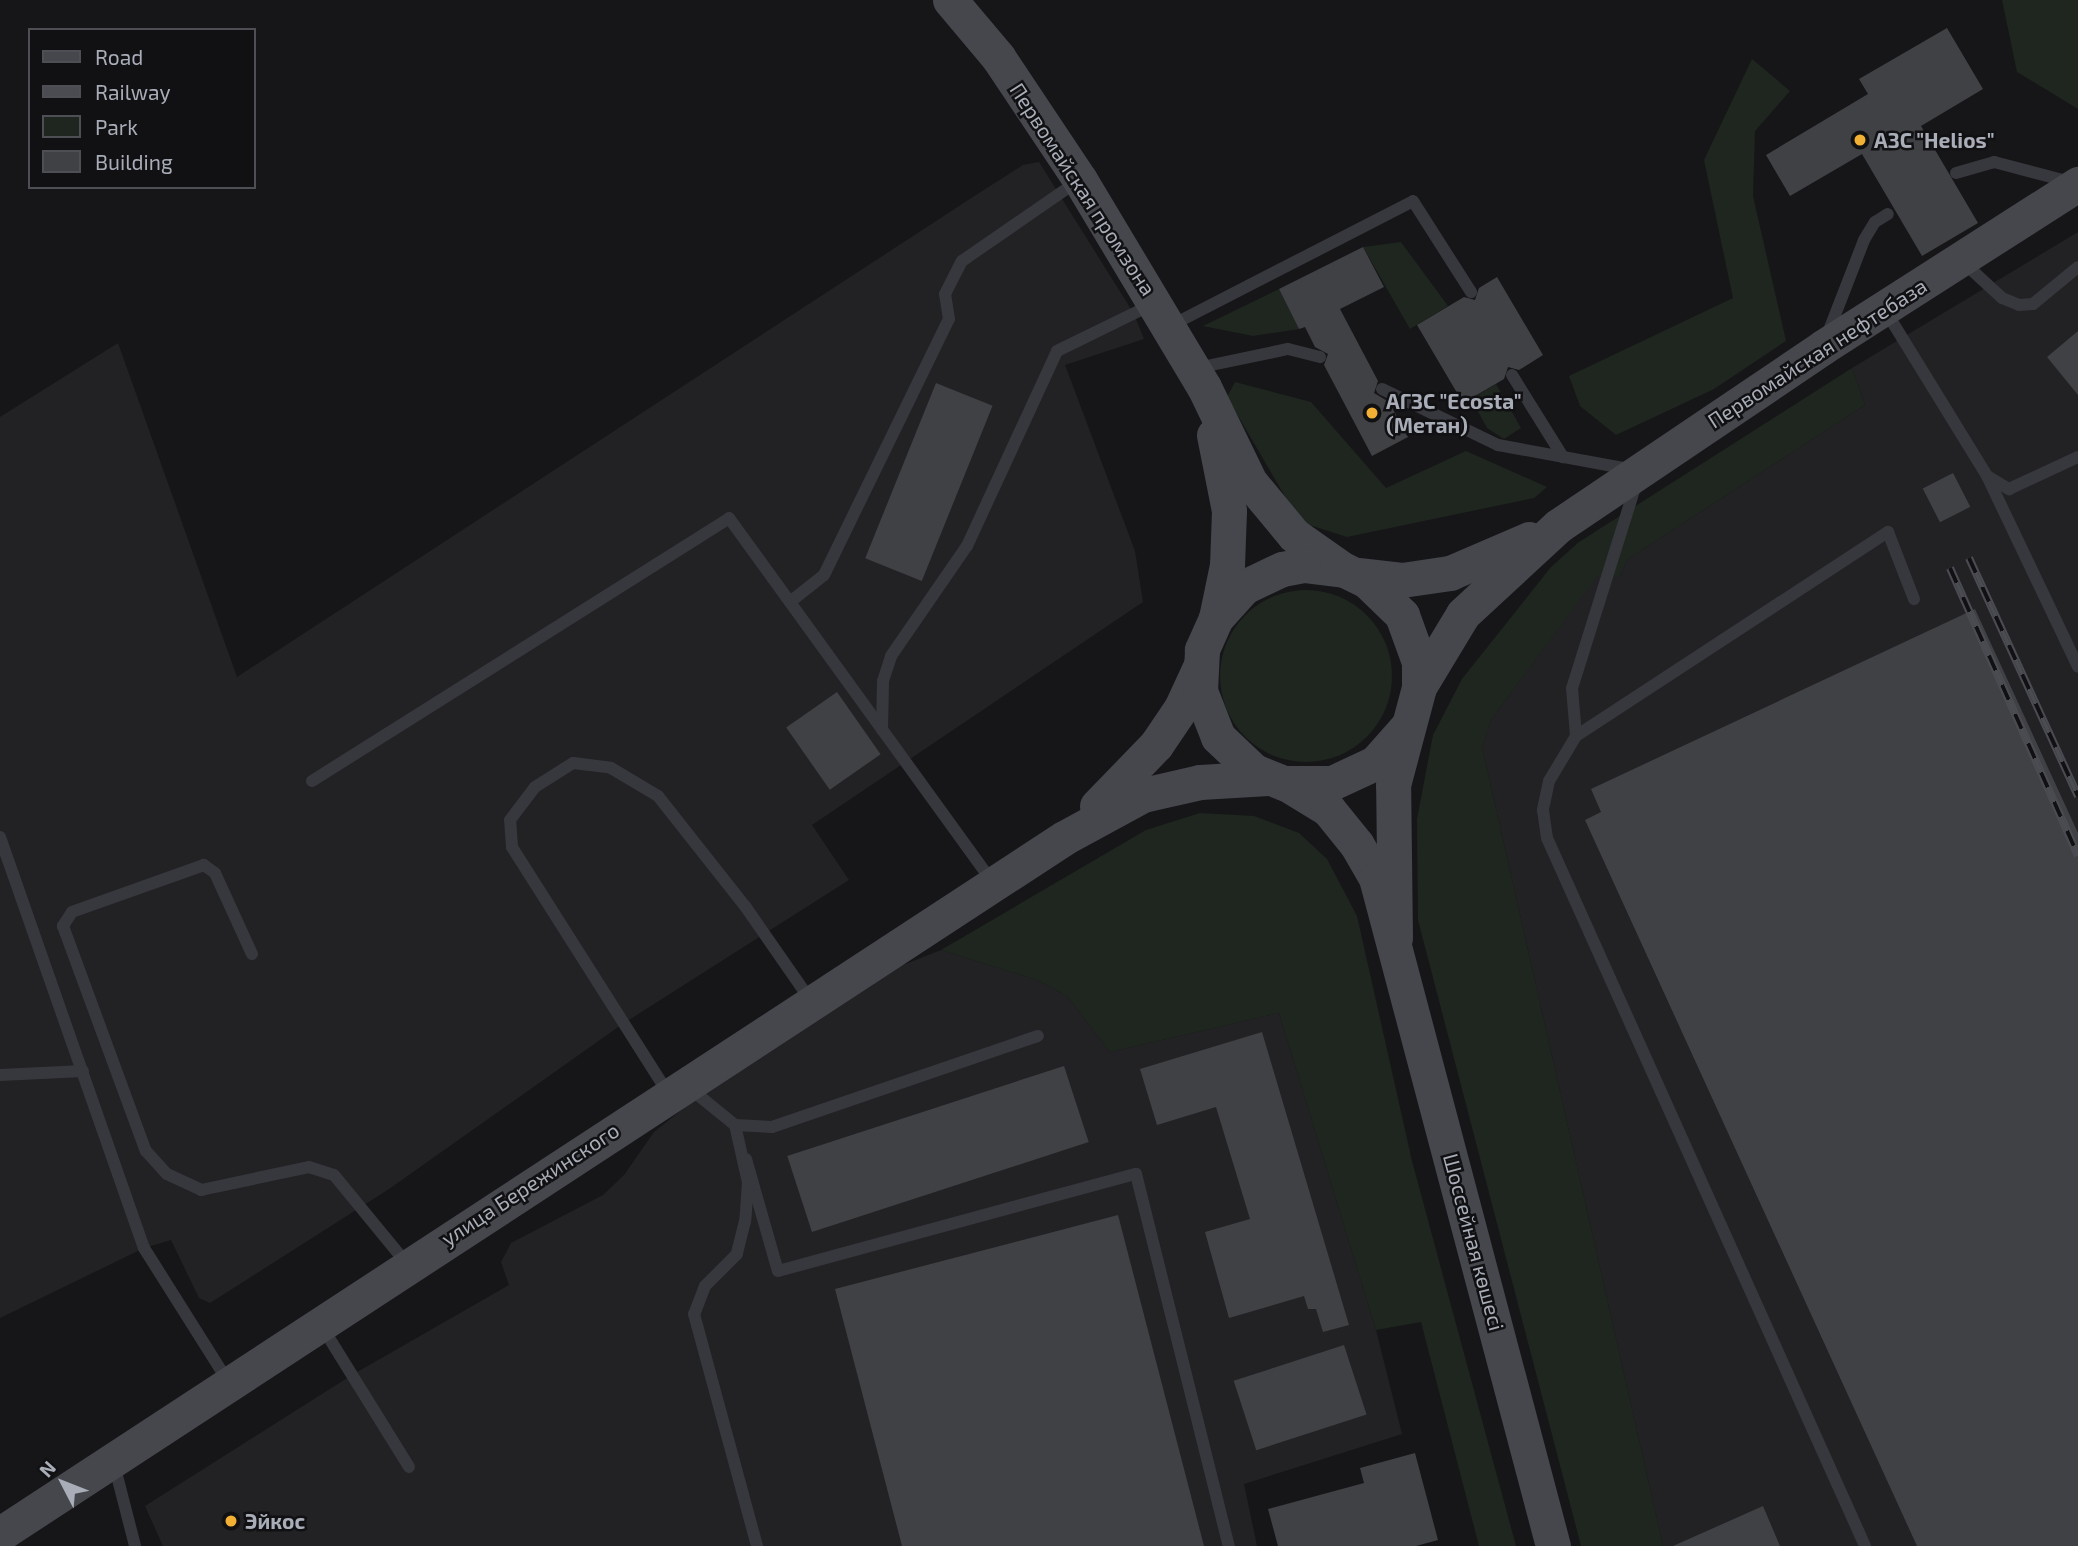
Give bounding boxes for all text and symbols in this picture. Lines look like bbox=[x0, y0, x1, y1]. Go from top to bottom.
legend bbox=[28, 28, 256, 189]
text: Road bbox=[95, 44, 143, 69]
street label: Первомайская промзона bbox=[1005, 78, 1161, 300]
text: Railway bbox=[95, 79, 171, 104]
text: Park bbox=[95, 114, 138, 139]
place label: АЗС "Helios" bbox=[1874, 127, 1995, 153]
marker: АЗС "Helios" bbox=[1852, 132, 1868, 148]
text: Building bbox=[95, 149, 173, 174]
street label: Первомайская нефтебаза bbox=[1703, 273, 1931, 433]
place label: АГЗС "Ecosta" (Метан) bbox=[1386, 388, 1522, 438]
marker: АГЗС "Ecosta" (Метан) bbox=[1364, 405, 1380, 421]
street label: улица Бережинского bbox=[436, 1117, 624, 1251]
street label: Шоссейная көшесі bbox=[1438, 1151, 1510, 1333]
north arrow bbox=[28, 1448, 98, 1518]
text: N bbox=[34, 1456, 60, 1481]
place label: Эйкос bbox=[245, 1508, 305, 1534]
marker: Эйкос bbox=[223, 1513, 239, 1529]

